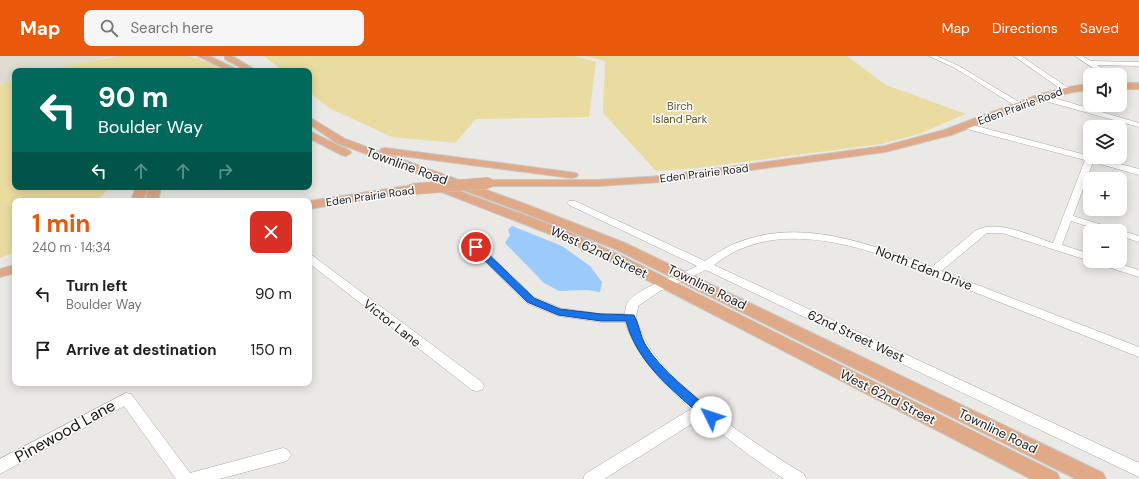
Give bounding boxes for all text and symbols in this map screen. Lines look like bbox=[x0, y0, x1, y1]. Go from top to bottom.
search box bbox=[84, 10, 364, 46]
text: Map bbox=[20, 16, 60, 41]
icon: search bbox=[98, 17, 120, 39]
text: Search here bbox=[130, 18, 213, 38]
text: Map bbox=[942, 19, 970, 37]
text: Directions bbox=[992, 19, 1058, 37]
text: Saved bbox=[1080, 19, 1119, 37]
map controls bbox=[1083, 68, 1127, 268]
button: sound bbox=[1083, 68, 1127, 112]
text: 90 m bbox=[98, 79, 168, 116]
icon: left bbox=[32, 84, 84, 136]
street label: Eden Prairie Road bbox=[976, 84, 1064, 128]
park label: Birch Island Park bbox=[653, 99, 708, 126]
text: Boulder Way bbox=[98, 115, 203, 139]
button: layers bbox=[1083, 120, 1127, 164]
street label: Townline Road bbox=[364, 143, 450, 189]
icon: left bbox=[88, 160, 110, 182]
icon: ahead bbox=[130, 160, 152, 182]
icon: ahead bbox=[172, 160, 194, 182]
icon: right bbox=[214, 160, 236, 182]
street label: Eden Prairie Road bbox=[659, 161, 749, 185]
button: + bbox=[1083, 172, 1127, 216]
street label: Eden Prairie Road bbox=[325, 183, 415, 209]
text: 1 min bbox=[32, 208, 90, 239]
button: close bbox=[250, 211, 292, 253]
street label: West 62nd Street bbox=[548, 222, 650, 282]
button: − bbox=[1083, 224, 1127, 268]
pin bbox=[459, 230, 493, 264]
icon: arrive bbox=[465, 236, 487, 258]
text: 240 m · 14:34 bbox=[32, 239, 111, 256]
street label: North Eden Drive bbox=[873, 242, 975, 294]
street label: Townline Road bbox=[665, 261, 749, 313]
text: Turn left bbox=[66, 276, 127, 296]
icon: left bbox=[32, 283, 54, 305]
text: 90 m bbox=[255, 284, 292, 304]
street label: Victor Lane bbox=[360, 295, 424, 351]
text: Boulder Way bbox=[66, 296, 142, 313]
street label: 62nd Street West bbox=[805, 306, 907, 366]
icon: arrive bbox=[32, 339, 54, 361]
text: Arrive at destination bbox=[66, 340, 217, 360]
text: 150 m bbox=[251, 340, 292, 360]
street label: West 62nd Street bbox=[837, 366, 939, 428]
street label: Pinewood Lane bbox=[11, 395, 119, 467]
position arrow bbox=[690, 396, 732, 438]
street label: Townline Road bbox=[956, 405, 1040, 457]

